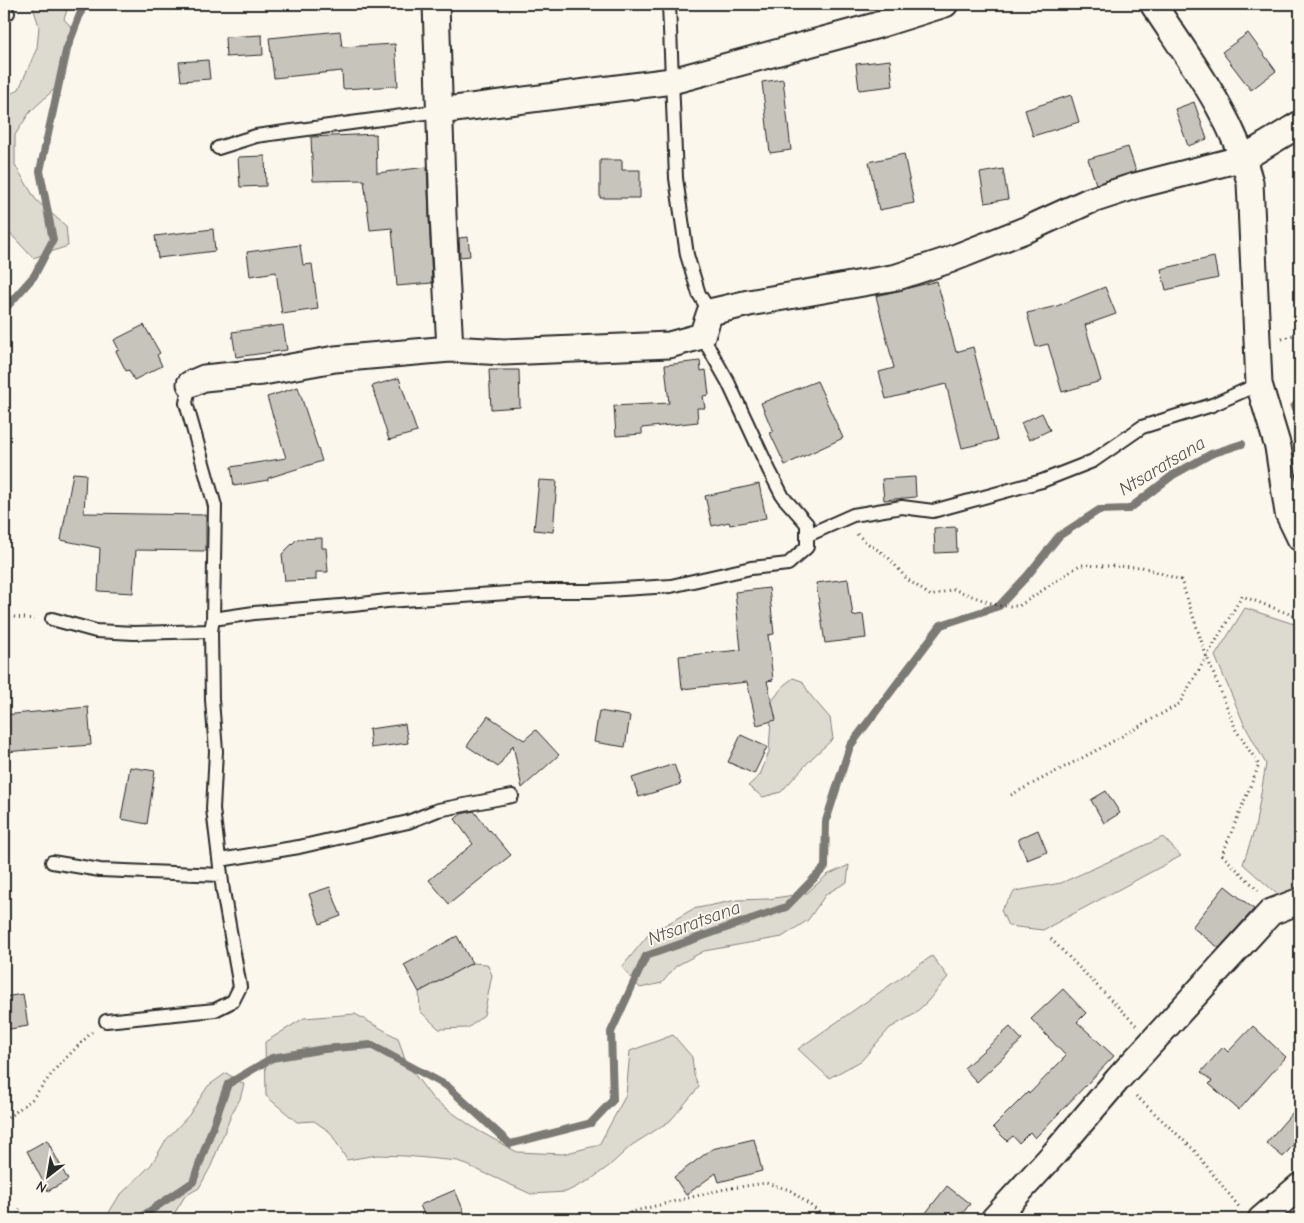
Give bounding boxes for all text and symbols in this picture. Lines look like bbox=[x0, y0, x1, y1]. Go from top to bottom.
water label: Ntsaratsana bbox=[1115, 431, 1209, 500]
water label: Ntsaratsana bbox=[645, 896, 744, 950]
north arrow bbox=[22, 1150, 72, 1200]
text: N bbox=[33, 1177, 50, 1196]

